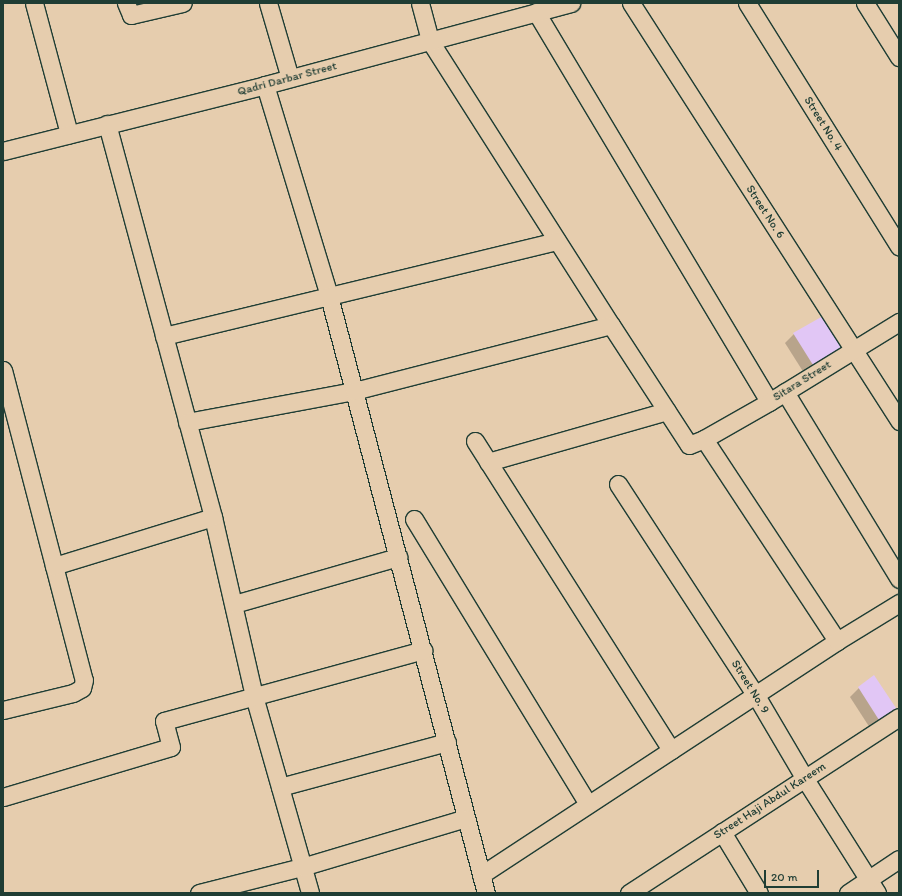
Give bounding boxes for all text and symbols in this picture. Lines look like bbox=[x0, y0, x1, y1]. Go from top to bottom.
street label: Qadri Darbar Street bbox=[236, 59, 338, 99]
street label: Street No. 4 bbox=[801, 94, 845, 154]
street label: Street No. 6 bbox=[742, 183, 788, 241]
street label: Sitara Street bbox=[770, 358, 834, 404]
street label: Street No. 9 bbox=[728, 657, 772, 717]
street label: Street Haji Abdul Kareem bbox=[711, 759, 829, 843]
scale bar bbox=[766, 862, 821, 888]
text: 20 m bbox=[771, 870, 798, 884]

